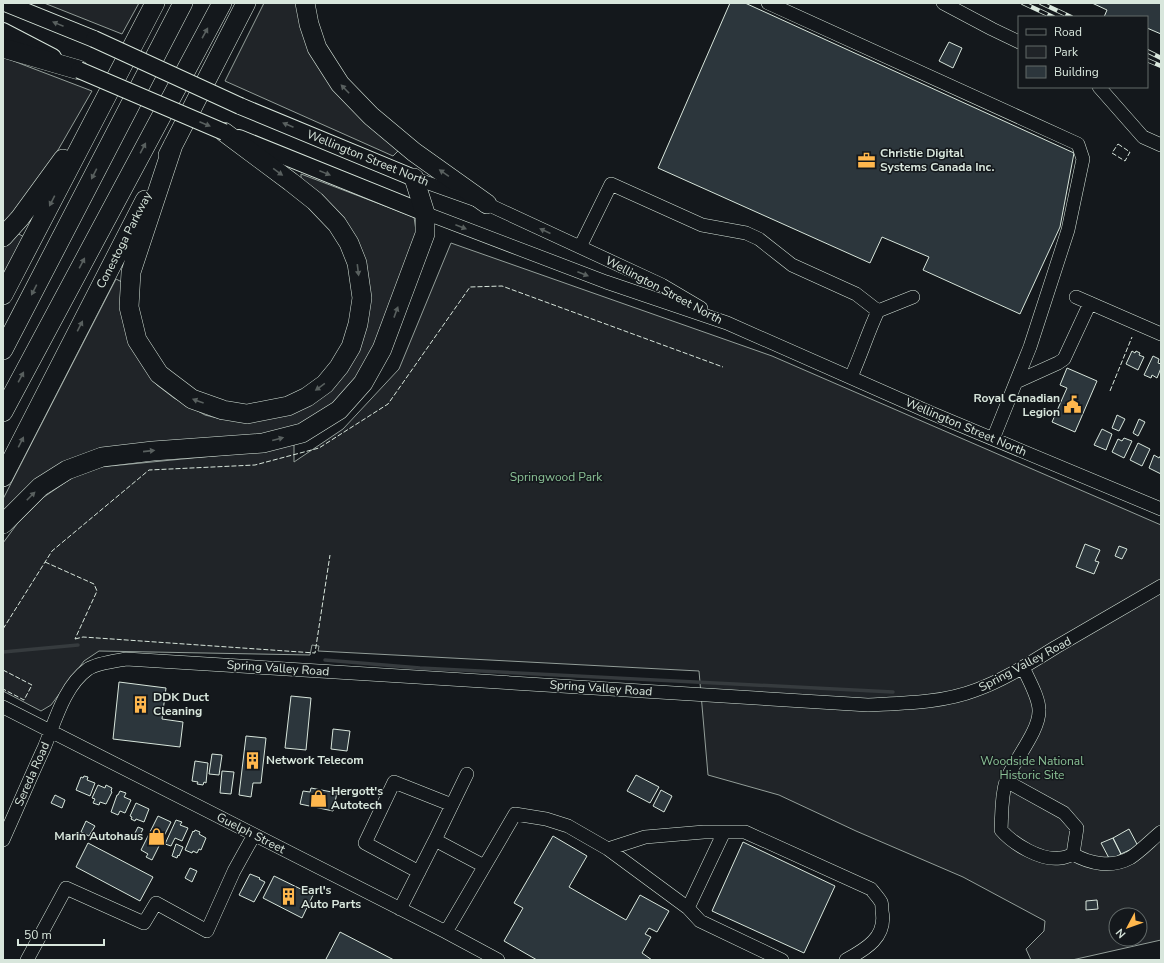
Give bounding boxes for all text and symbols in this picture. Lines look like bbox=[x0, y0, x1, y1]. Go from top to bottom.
legend bbox=[1018, 16, 1148, 88]
one-way arrow bbox=[51, 21, 63, 27]
text: Road bbox=[1054, 24, 1082, 40]
one-way arrow bbox=[201, 28, 208, 39]
text: Park bbox=[1054, 44, 1079, 60]
text: Building bbox=[1054, 64, 1099, 80]
one-way arrow bbox=[340, 84, 350, 94]
one-way arrow bbox=[200, 121, 212, 127]
one-way arrow bbox=[281, 122, 293, 128]
street label: Wellington Street North bbox=[305, 126, 431, 190]
one-way arrow bbox=[140, 142, 147, 154]
place label: Christie Digital Systems Canada Inc. bbox=[880, 145, 994, 175]
office icon: Christie Digital Systems Canada Inc. bbox=[857, 150, 877, 170]
one-way arrow bbox=[91, 168, 97, 180]
one-way arrow bbox=[273, 168, 283, 176]
one-way arrow bbox=[439, 169, 449, 177]
one-way arrow bbox=[320, 170, 331, 176]
street label: Conestoga Parkway bbox=[93, 188, 156, 291]
one-way arrow bbox=[49, 195, 55, 207]
one-way arrow bbox=[456, 225, 468, 231]
one-way arrow bbox=[539, 228, 551, 234]
street label: Wellington Street North bbox=[603, 252, 725, 328]
one-way arrow bbox=[79, 257, 85, 269]
one-way arrow bbox=[355, 264, 361, 276]
one-way arrow bbox=[577, 271, 589, 277]
one-way arrow bbox=[31, 284, 38, 295]
one-way arrow bbox=[393, 306, 399, 318]
one-way arrow bbox=[77, 321, 83, 332]
one-way arrow bbox=[18, 372, 24, 383]
one-way arrow bbox=[315, 383, 326, 392]
place label: Royal Canadian Legion bbox=[973, 390, 1060, 420]
street label: Wellington Street North bbox=[903, 394, 1029, 460]
public building icon: Royal Canadian Legion bbox=[1063, 395, 1083, 415]
one-way arrow bbox=[192, 398, 204, 404]
one-way arrow bbox=[18, 436, 24, 448]
one-way arrow bbox=[273, 436, 285, 442]
one-way arrow bbox=[143, 448, 155, 454]
park label: Springwood Park bbox=[510, 469, 603, 485]
one-way arrow bbox=[26, 491, 35, 501]
street label: Spring Valley Road bbox=[976, 633, 1074, 695]
street label: Spring Valley Road bbox=[226, 656, 330, 680]
street label: Spring Valley Road bbox=[549, 676, 653, 700]
place label: DDK Duct Cleaning bbox=[153, 689, 209, 719]
building icon: DDK Duct Cleaning bbox=[130, 694, 150, 714]
street label: Sereda Road bbox=[11, 739, 53, 809]
building icon: Network Telecom bbox=[243, 750, 263, 770]
place label: Network Telecom bbox=[266, 752, 364, 768]
park label: Woodside National Historic Site bbox=[980, 753, 1084, 783]
place label: Hergott's Autotech bbox=[331, 783, 383, 813]
shop icon: Hergott's Autotech bbox=[308, 788, 328, 808]
street label: Guelph Street bbox=[214, 809, 289, 858]
shop icon: Marin Autohaus bbox=[146, 826, 166, 846]
place label: Marin Autohaus bbox=[54, 828, 143, 844]
place label: Earl's Auto Parts bbox=[301, 882, 361, 912]
building icon: Earl's Auto Parts bbox=[278, 887, 298, 907]
north arrow bbox=[1108, 907, 1148, 947]
scale bar bbox=[18, 921, 104, 947]
text: N bbox=[1112, 925, 1129, 941]
text: 50 m bbox=[24, 927, 52, 943]

